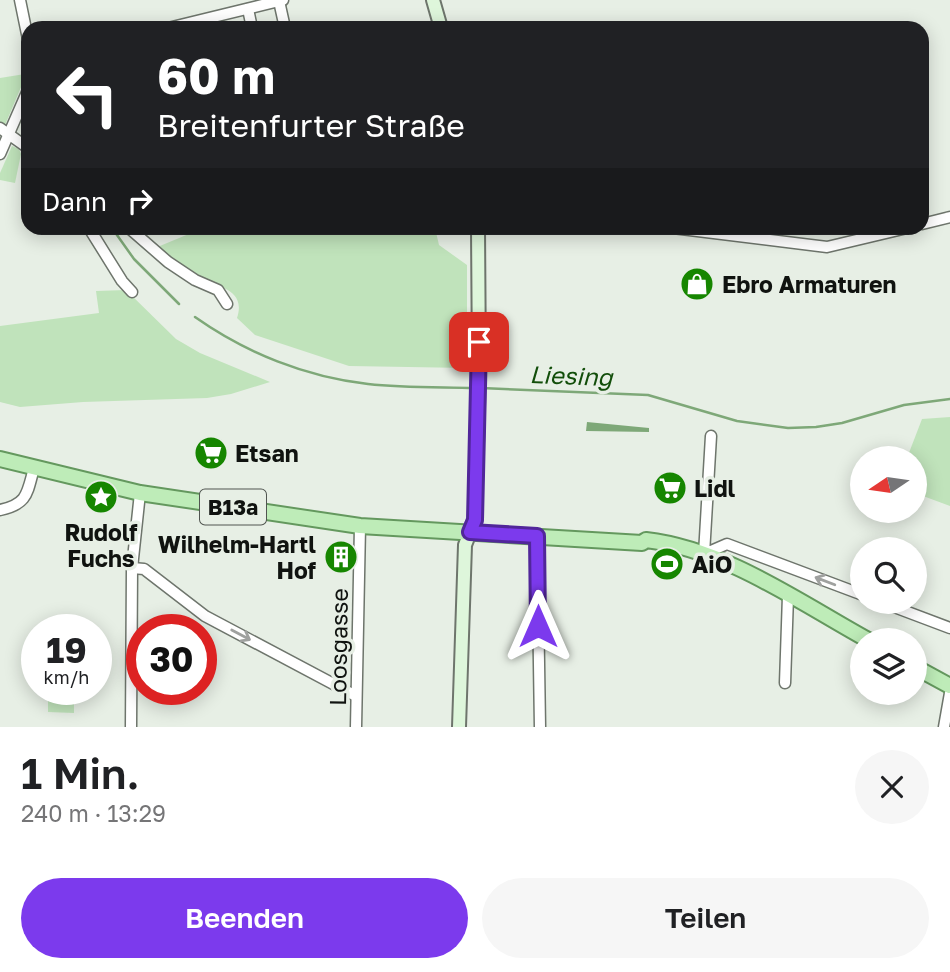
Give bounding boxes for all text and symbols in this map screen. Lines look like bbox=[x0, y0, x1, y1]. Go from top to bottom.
text: 60 m bbox=[157, 46, 275, 105]
icon: left bbox=[42, 49, 133, 140]
text: Breitenfurter Straße bbox=[157, 106, 465, 144]
icon: right bbox=[121, 182, 159, 220]
text: Dann bbox=[42, 186, 107, 217]
shop icon: Ebro Armaturen bbox=[678, 265, 716, 303]
place label: Ebro Armaturen bbox=[722, 270, 896, 298]
pin bbox=[449, 312, 509, 372]
icon: arrive bbox=[460, 323, 498, 361]
water label: Liesing bbox=[529, 359, 615, 392]
supermarket icon: Etsan bbox=[192, 434, 230, 472]
place label: Etsan bbox=[235, 439, 299, 467]
north arrow bbox=[850, 446, 928, 523]
map controls bbox=[850, 446, 927, 705]
supermarket icon: Lidl bbox=[651, 469, 689, 507]
place label: Lidl bbox=[694, 474, 736, 502]
place icon: Rudolf Fuchs bbox=[82, 478, 120, 516]
road number: B13a bbox=[200, 490, 266, 524]
place label: Rudolf Fuchs bbox=[65, 518, 138, 572]
place label: Wilhelm-Hartl Hof bbox=[158, 530, 317, 584]
button: search bbox=[850, 537, 927, 614]
building icon: Wilhelm-Hartl Hof bbox=[322, 538, 360, 576]
sports icon: AiO bbox=[648, 545, 686, 583]
place label: AiO bbox=[692, 550, 732, 578]
one-way arrow bbox=[815, 574, 837, 586]
street label: Loosgasse bbox=[323, 588, 353, 706]
position arrow bbox=[501, 589, 575, 663]
speed limit sign: 30 bbox=[126, 614, 217, 705]
button: layers bbox=[850, 628, 927, 705]
text: 19 bbox=[46, 629, 87, 671]
one-way arrow bbox=[231, 629, 251, 643]
text: km/h bbox=[44, 666, 89, 688]
text: 1 Min. bbox=[21, 748, 139, 798]
button: close bbox=[855, 750, 929, 824]
text: 240 m · 13:29 bbox=[21, 799, 166, 827]
button: Beenden bbox=[21, 878, 468, 958]
button: Teilen bbox=[482, 878, 929, 958]

